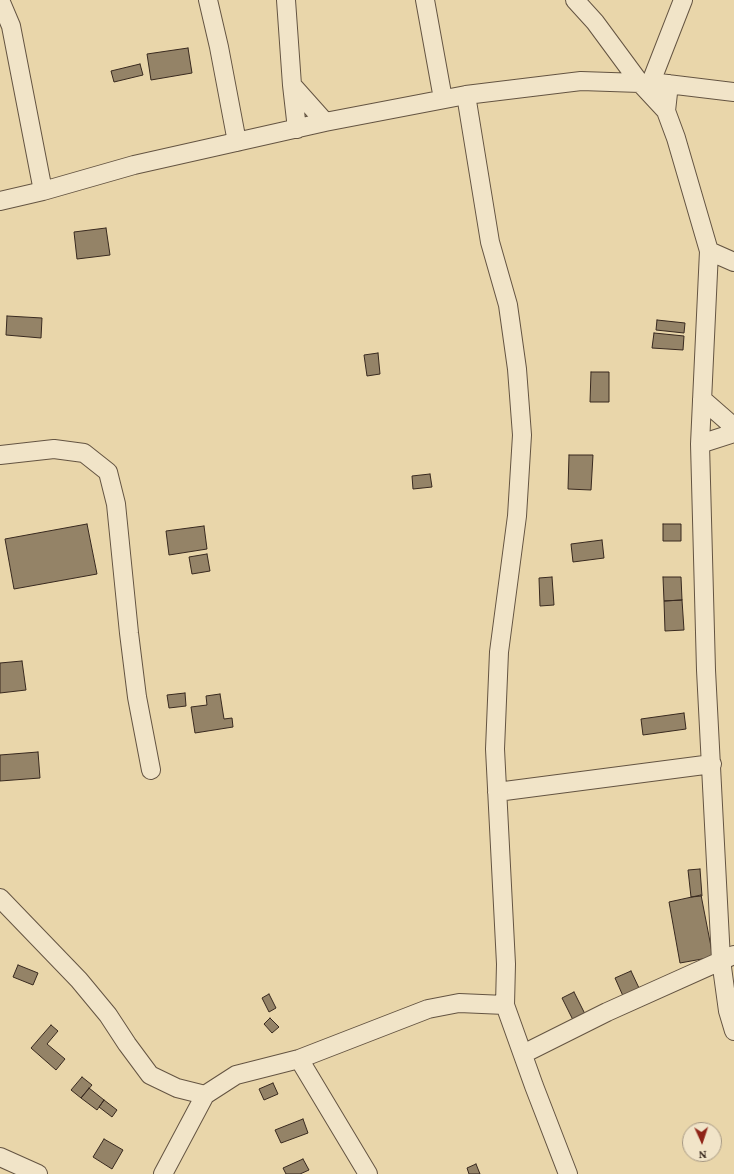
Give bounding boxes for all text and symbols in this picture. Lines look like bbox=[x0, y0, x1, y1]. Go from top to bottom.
north arrow bbox=[682, 1122, 722, 1162]
text: N bbox=[698, 1146, 707, 1161]

